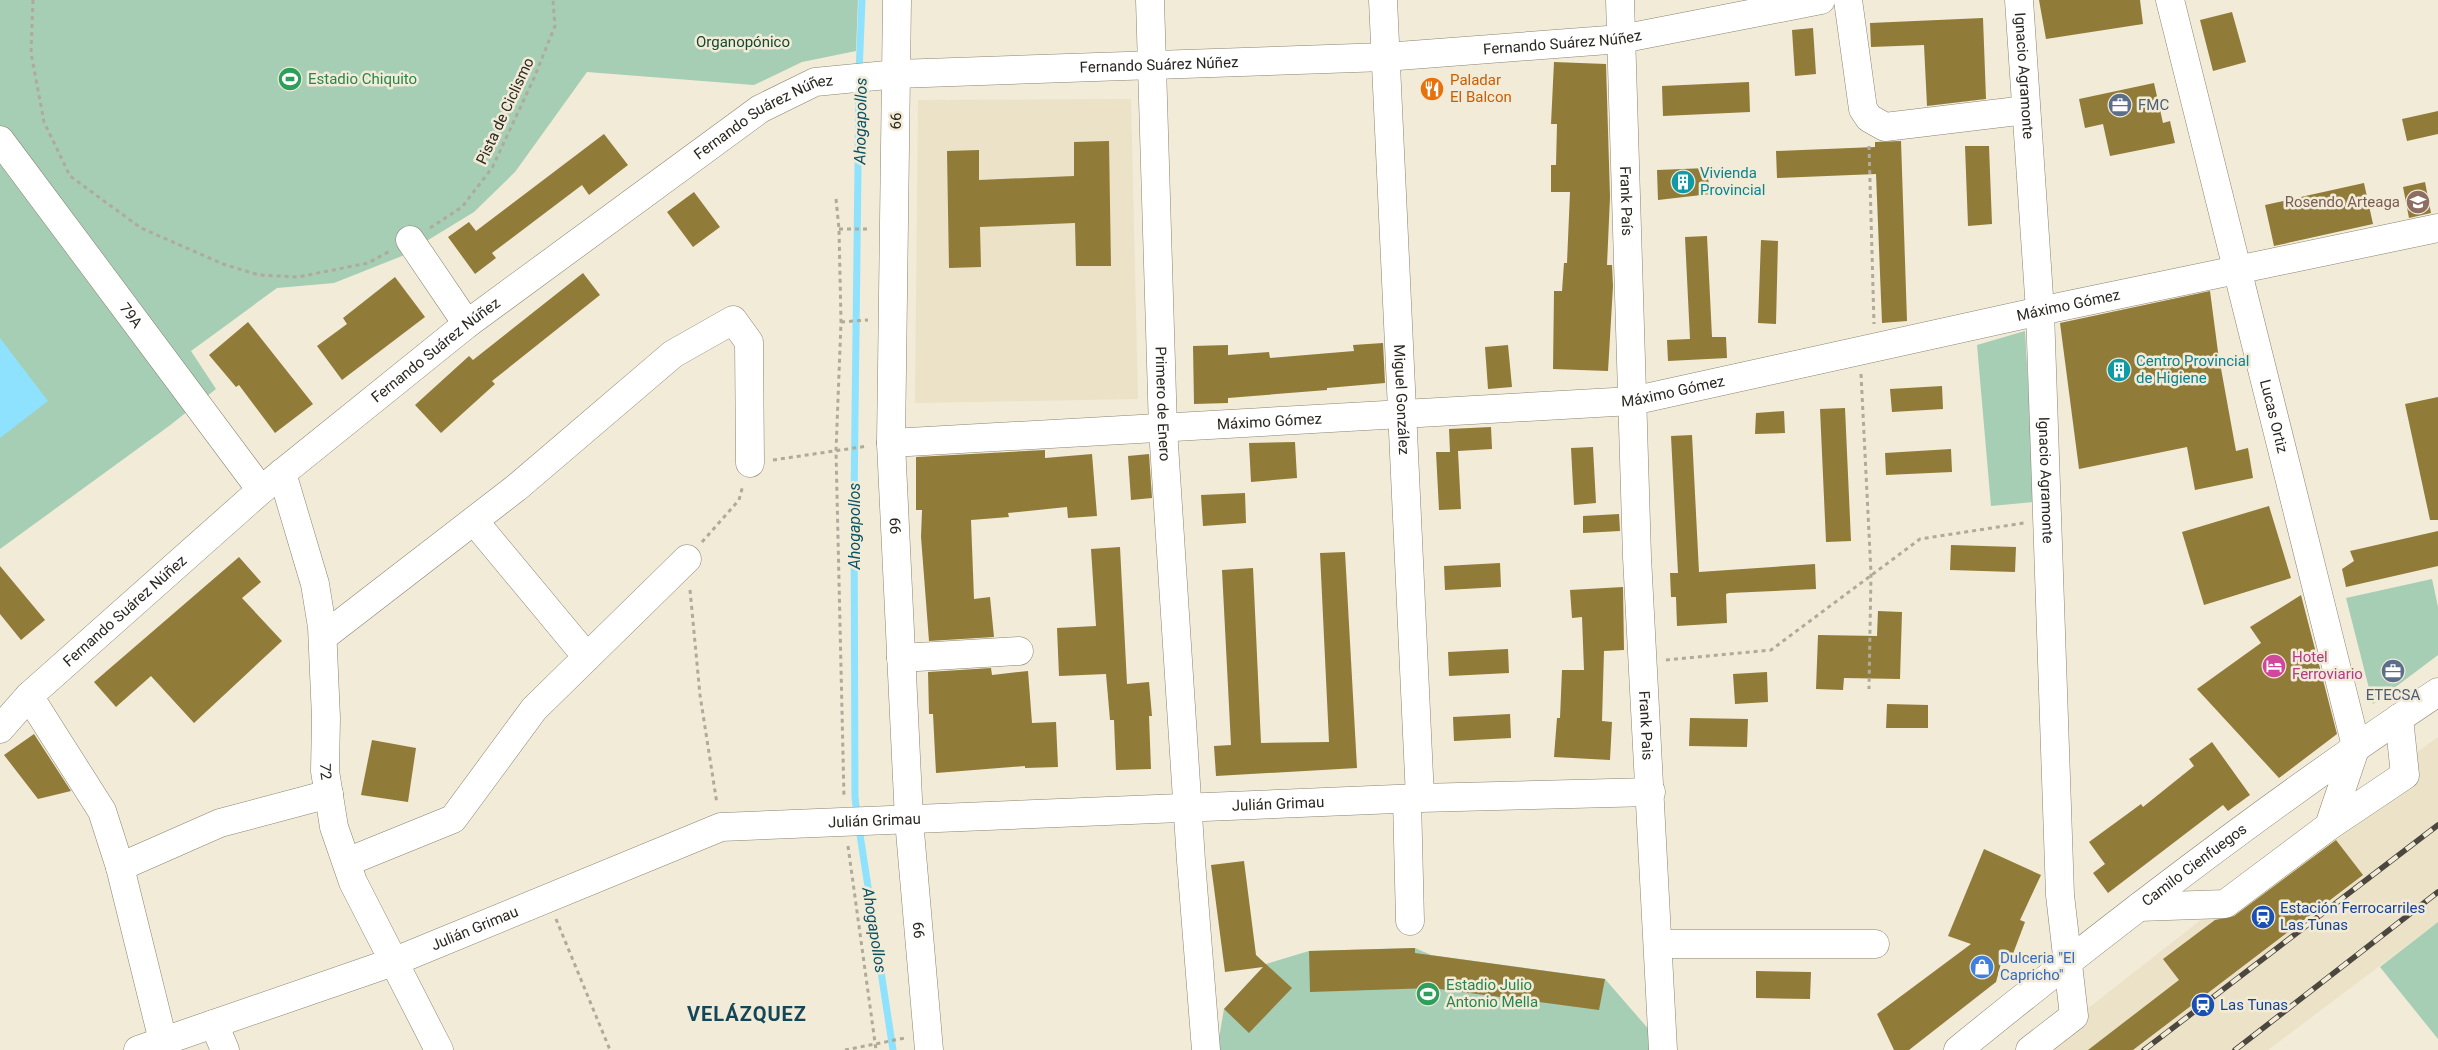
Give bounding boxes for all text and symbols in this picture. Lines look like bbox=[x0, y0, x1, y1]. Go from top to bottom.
street label: Ignacio Agramonte bbox=[2011, 12, 2037, 140]
street label: Fernando Suárez Núñez bbox=[1482, 26, 1643, 58]
park label: Organopónico bbox=[696, 33, 790, 51]
street label: Fernando Suárez Núñez bbox=[1079, 53, 1239, 77]
street label: Pista de Ciclismo bbox=[472, 55, 538, 167]
sports icon: Estadio Chiquito bbox=[277, 66, 303, 92]
place label: Estadio Chiquito bbox=[308, 70, 417, 88]
street label: Fernando Suárez Núñez bbox=[690, 71, 834, 163]
place label: Paladar El Balcon bbox=[1450, 71, 1512, 106]
restaurant icon: Paladar El Balcon bbox=[1419, 76, 1445, 102]
water label: Ahogapollos bbox=[850, 78, 871, 166]
office icon: FMC bbox=[2107, 92, 2133, 118]
place label: FMC bbox=[2138, 96, 2169, 114]
street label: 66 bbox=[887, 112, 905, 130]
place label: Vivienda Provincial bbox=[1700, 164, 1765, 199]
street label: Frank País bbox=[1616, 166, 1636, 236]
building icon: Vivienda Provincial bbox=[1670, 169, 1696, 195]
school or university icon: Rosendo Arteaga bbox=[2405, 189, 2431, 215]
place label: Rosendo Arteaga bbox=[2285, 193, 2400, 211]
street label: Máximo Gómez bbox=[2015, 286, 2122, 325]
street label: Fernando Suárez Núñez bbox=[368, 294, 504, 406]
street label: 79A bbox=[116, 299, 146, 332]
street label: Miguel González bbox=[1390, 344, 1413, 455]
street label: Primero de Enero bbox=[1151, 346, 1174, 462]
place label: Centro Provincial de Higiene bbox=[2136, 352, 2249, 387]
building icon: Centro Provincial de Higiene bbox=[2106, 357, 2132, 383]
street label: Máximo Gómez bbox=[1621, 372, 1726, 411]
street label: Lucas Ortiz bbox=[2256, 378, 2292, 455]
street label: Máximo Gómez bbox=[1216, 410, 1322, 434]
street label: Ignacio Agramonte bbox=[2035, 416, 2057, 544]
water label: Ahogapollos bbox=[845, 483, 864, 570]
street label: 66 bbox=[886, 517, 904, 535]
street label: Fernando Suárez Núñez bbox=[59, 551, 190, 670]
place label: Hotel Ferroviario bbox=[2292, 648, 2363, 683]
hotel icon: Hotel Ferroviario bbox=[2261, 653, 2287, 679]
office icon: ETECSA bbox=[2380, 658, 2406, 684]
place label: ETECSA bbox=[2366, 686, 2421, 704]
street label: Frank Pais bbox=[1635, 690, 1657, 761]
street label: 72 bbox=[316, 763, 335, 781]
street label: Julián Grimau bbox=[1231, 793, 1325, 815]
street label: Julián Grimau bbox=[828, 810, 921, 832]
street label: Camilo Cienfuegos bbox=[2138, 820, 2250, 910]
water label: Ahogapollos bbox=[858, 885, 891, 974]
place label: Estación Ferrocarriles Las Tunas bbox=[2280, 899, 2425, 934]
street label: Julián Grimau bbox=[428, 902, 521, 954]
station icon: Estación Ferrocarriles Las Tunas bbox=[2250, 904, 2276, 930]
street label: 66 bbox=[909, 921, 928, 939]
place label: Dulceria "El Capricho" bbox=[2000, 949, 2075, 984]
shop icon: Dulceria "El Capricho" bbox=[1969, 954, 1995, 980]
place label: Estadio Julio Antonio Mella bbox=[1446, 976, 1538, 1011]
sports icon: Estadio Julio Antonio Mella bbox=[1415, 981, 1441, 1007]
station icon: Las Tunas bbox=[2190, 992, 2216, 1018]
place label: Las Tunas bbox=[2220, 996, 2288, 1014]
district label: VELÁZQUEZ bbox=[687, 1002, 807, 1026]

